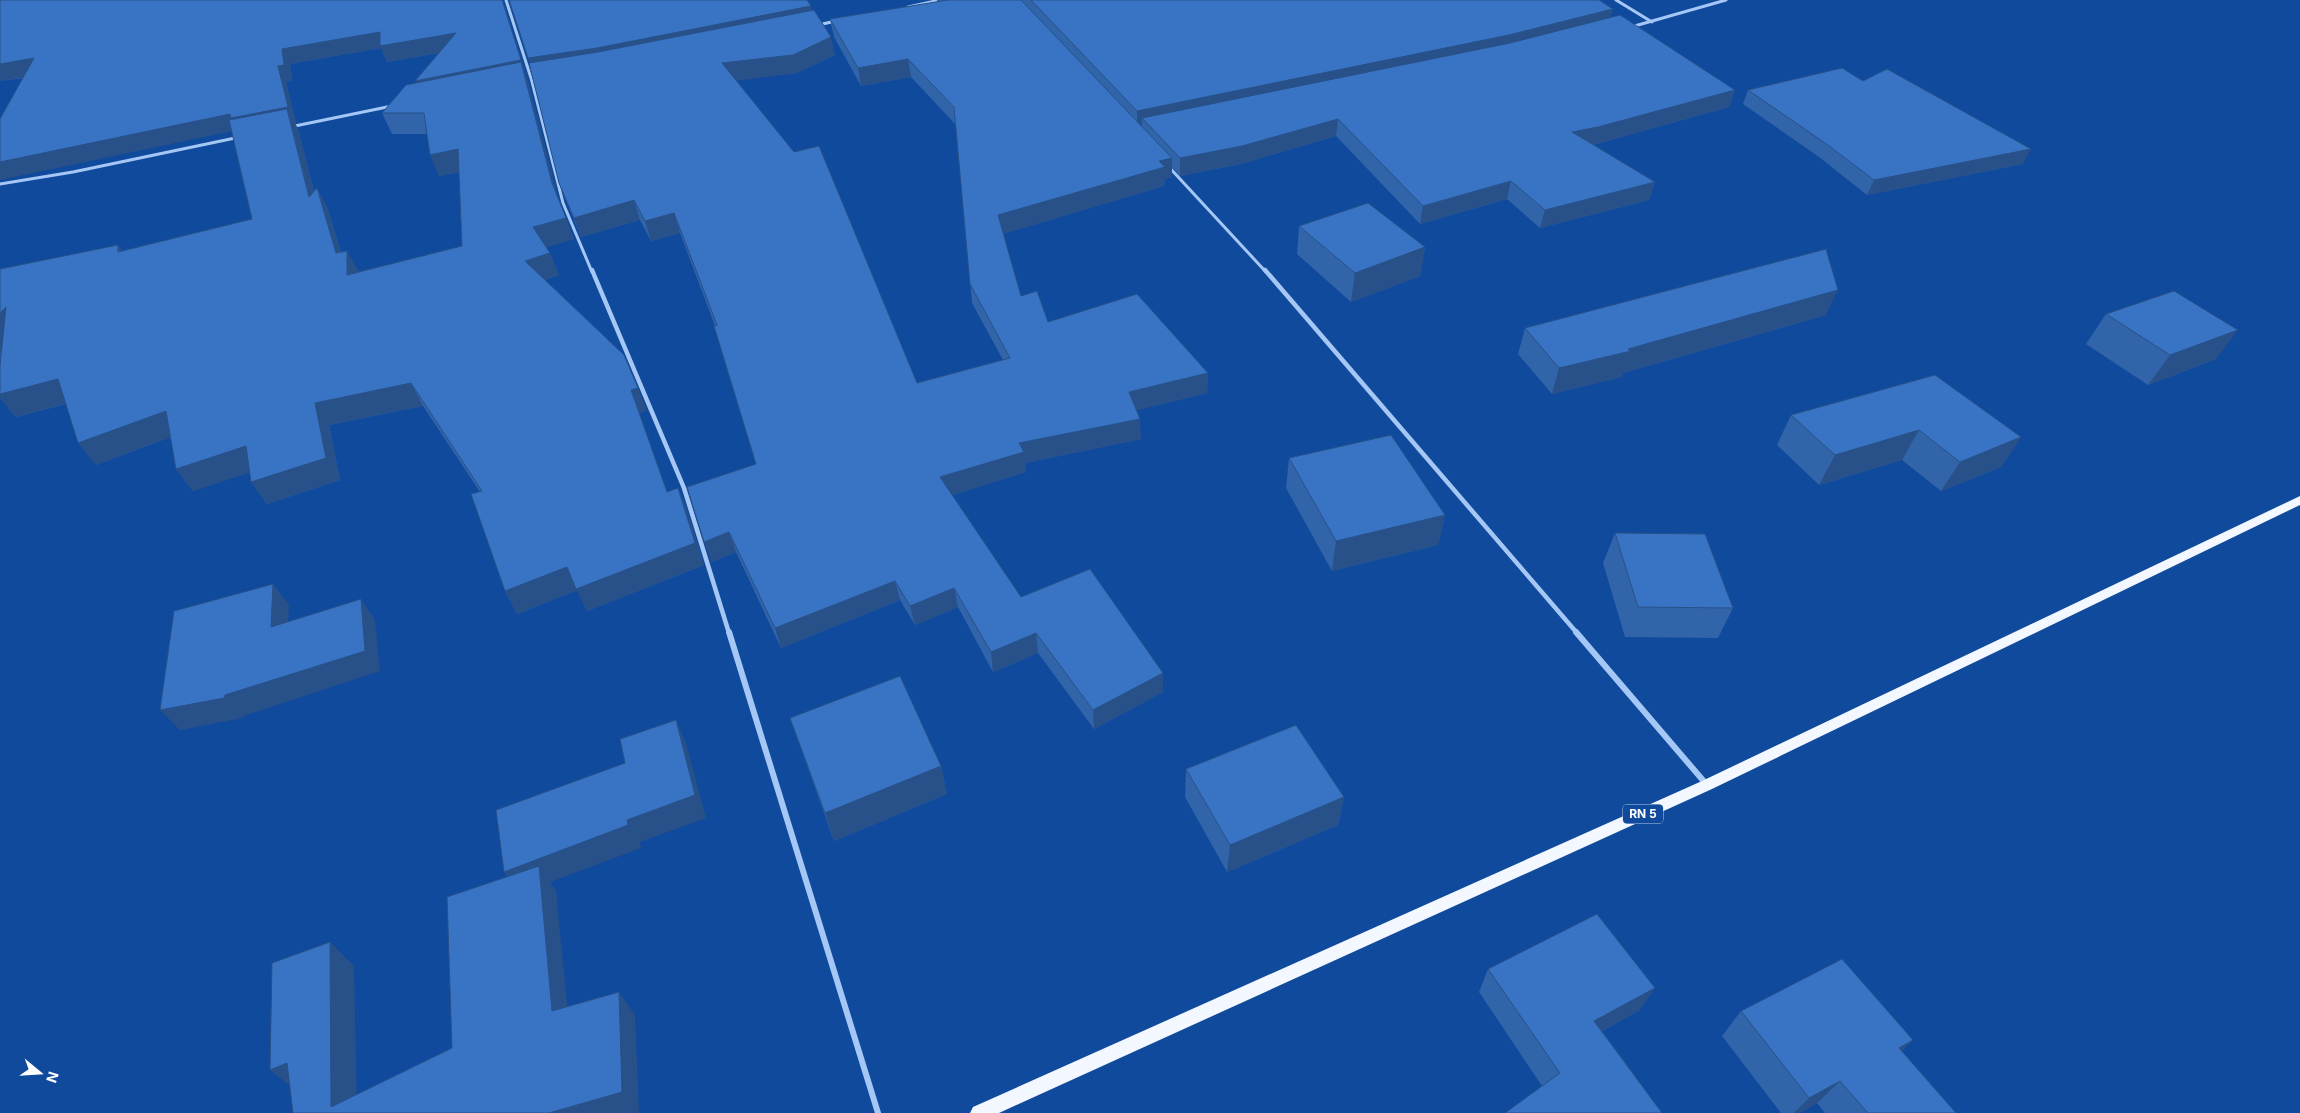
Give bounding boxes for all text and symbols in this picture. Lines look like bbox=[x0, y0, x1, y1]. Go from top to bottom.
road number: RN 5 bbox=[1623, 804, 1663, 824]
north arrow bbox=[15, 1048, 65, 1098]
text: N bbox=[43, 1069, 63, 1085]

